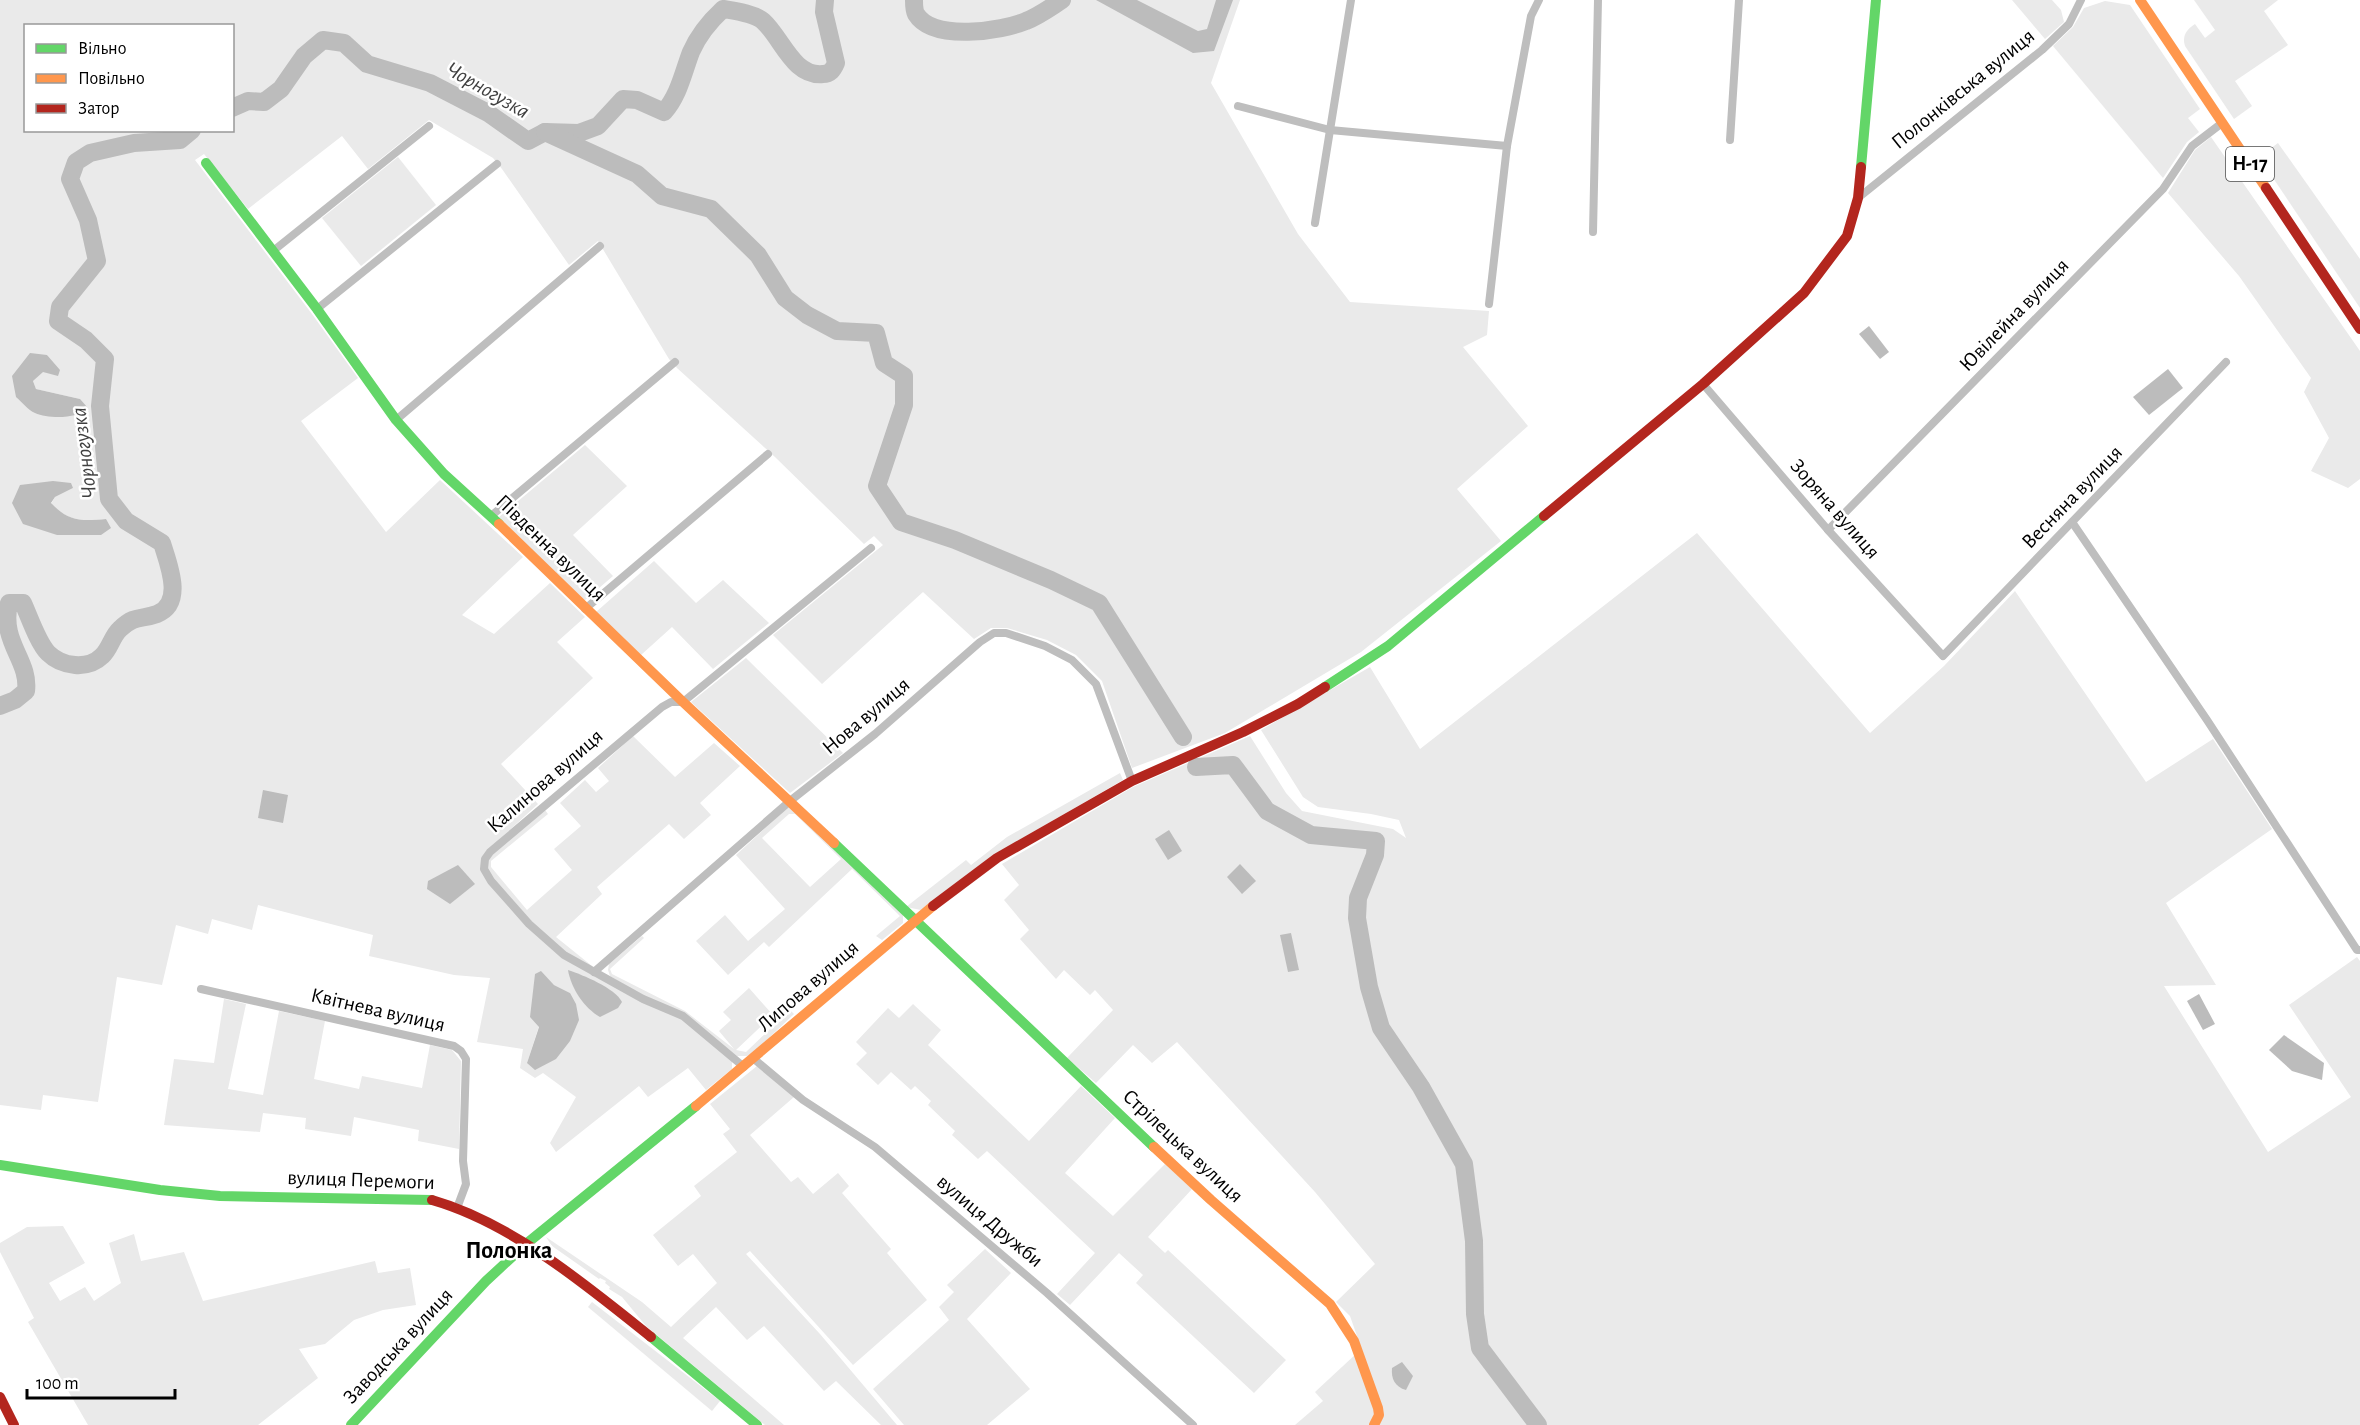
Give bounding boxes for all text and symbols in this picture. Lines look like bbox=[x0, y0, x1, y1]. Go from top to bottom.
legend bbox=[24, 24, 234, 132]
street label: Полонківська вулиця bbox=[1887, 25, 2039, 153]
text: Вільно bbox=[78, 40, 126, 58]
water label: Чорногузка bbox=[442, 58, 533, 123]
text: Повільно bbox=[78, 70, 145, 88]
text: Затор bbox=[78, 100, 119, 118]
road number: Н-17 bbox=[2226, 147, 2274, 181]
street label: Ювілейна вулиця bbox=[1955, 255, 2073, 375]
water label: Чорногузка bbox=[67, 406, 101, 500]
street label: Весняна вулиця bbox=[2018, 441, 2126, 553]
street label: Зоряна вулиця bbox=[1786, 455, 1884, 563]
street label: Південна вулиця bbox=[492, 491, 610, 605]
street label: Нова вулиця bbox=[818, 674, 914, 758]
street label: Калинова вулиця bbox=[483, 725, 607, 837]
street label: Липова вулиця bbox=[753, 937, 863, 1035]
street label: Квітнева вулиця bbox=[309, 984, 447, 1036]
street label: Стрілецька вулиця bbox=[1119, 1085, 1247, 1207]
street label: вулиця Перемоги bbox=[287, 1167, 435, 1193]
street label: вулиця Дружби bbox=[933, 1171, 1047, 1271]
district label: Полонка bbox=[466, 1239, 552, 1263]
street label: Заводська вулиця bbox=[339, 1284, 457, 1408]
scale bar bbox=[27, 1362, 176, 1400]
text: 100 m bbox=[36, 1375, 79, 1393]

